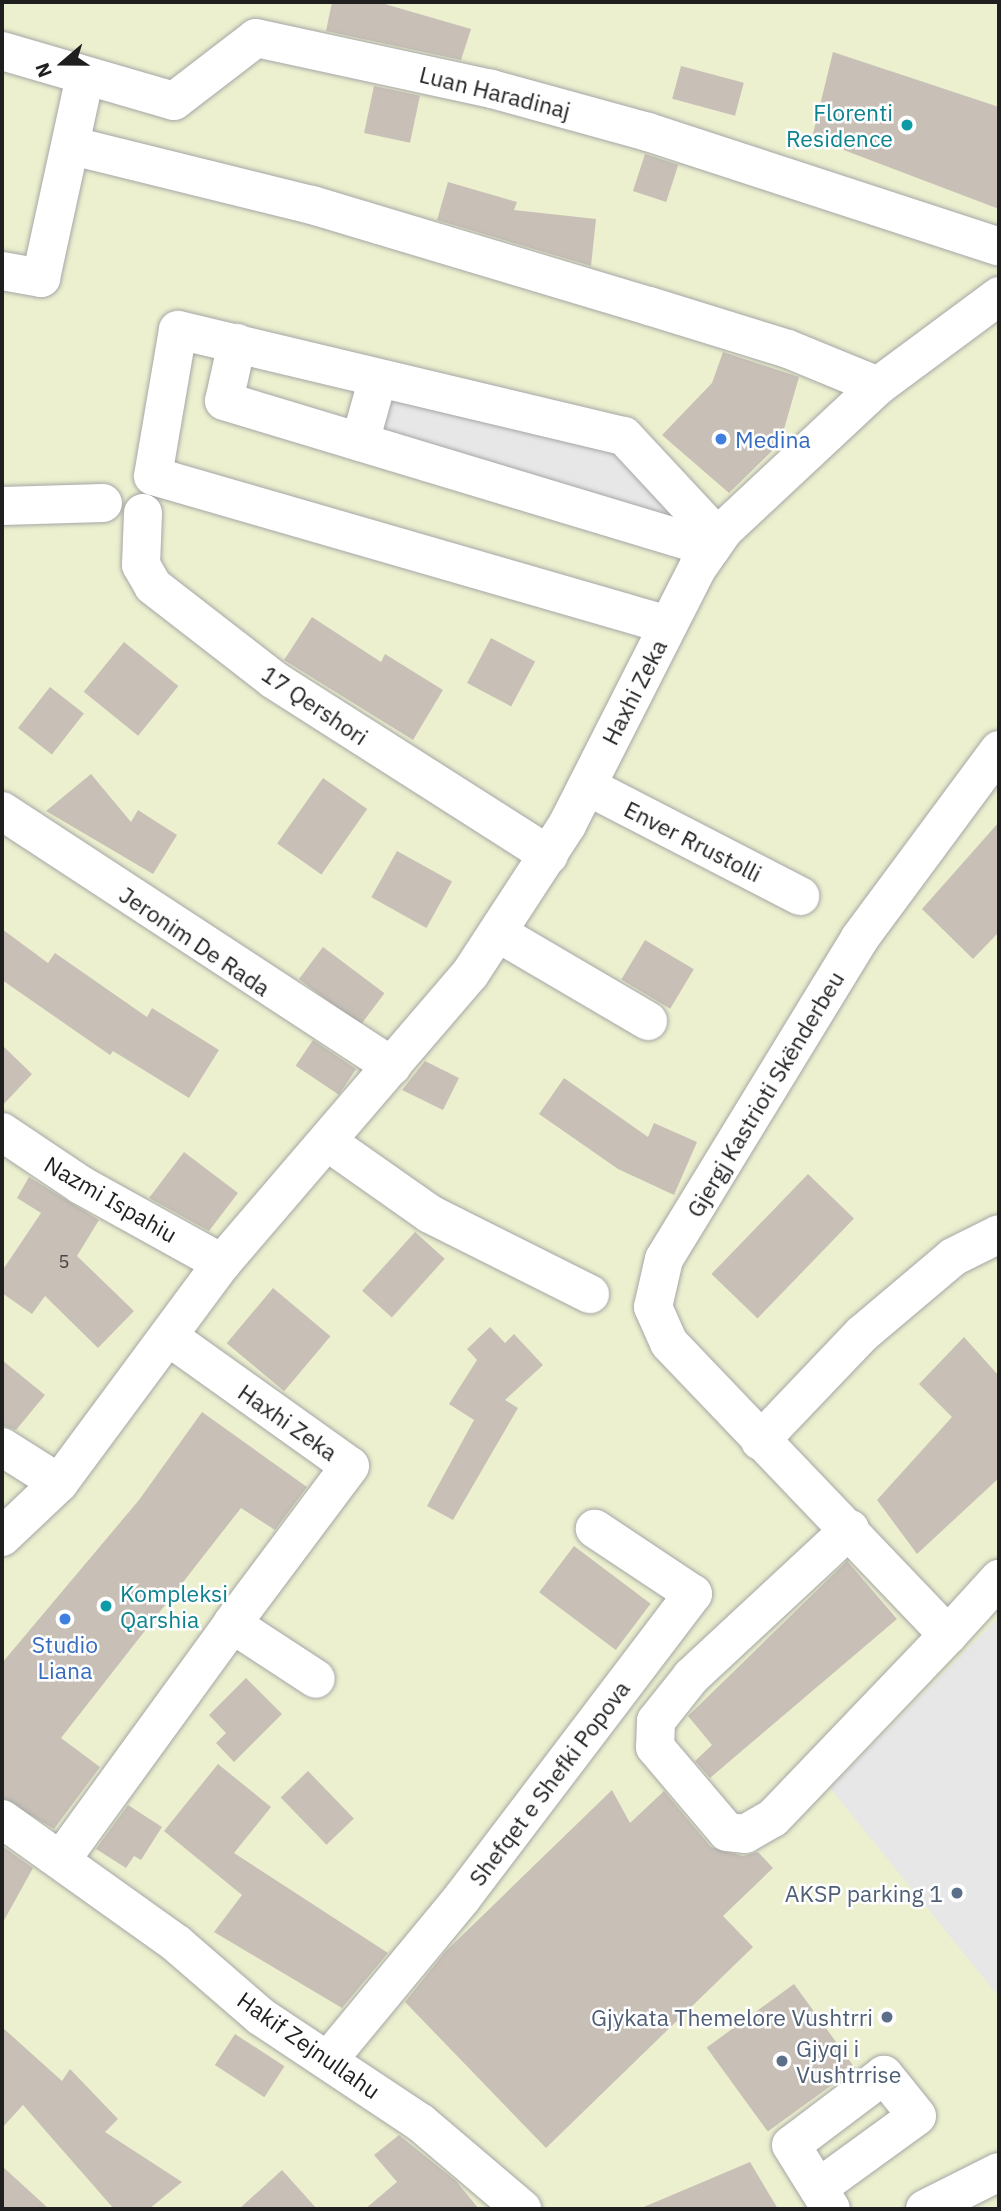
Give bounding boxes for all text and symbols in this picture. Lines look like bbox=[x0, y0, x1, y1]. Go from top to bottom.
north arrow bbox=[28, 28, 98, 98]
text: N bbox=[30, 60, 57, 81]
street label: Luan Haradinaj bbox=[417, 60, 573, 124]
place label: Florenti Residence bbox=[786, 98, 893, 152]
marker: Florenti Residence bbox=[899, 117, 915, 133]
place label: Medina bbox=[735, 425, 811, 453]
marker: Medina bbox=[713, 431, 729, 447]
street label: Haxhi Zeka bbox=[596, 635, 672, 749]
street label: 17 Qershori bbox=[257, 660, 373, 750]
street label: Enver Rrustolli bbox=[620, 795, 766, 887]
street label: Jeronim De Rada bbox=[114, 880, 276, 1002]
street label: Gjergj Kastrioti Skënderbeu bbox=[681, 966, 849, 1222]
street label: Nazmi Ispahiu bbox=[40, 1150, 182, 1248]
house number: 5 bbox=[58, 1251, 70, 1273]
street label: Haxhi Zeka bbox=[233, 1378, 343, 1466]
place label: Kompleksi Qarshia bbox=[120, 1579, 228, 1633]
marker: Kompleksi Qarshia bbox=[98, 1598, 114, 1614]
marker: Studio Liana bbox=[57, 1611, 73, 1627]
place label: Studio Liana bbox=[32, 1630, 98, 1684]
street label: Shefqet e Shefki Popova bbox=[463, 1675, 635, 1891]
place label: AKSP parking 1 bbox=[785, 1879, 943, 1907]
marker: AKSP parking 1 bbox=[949, 1885, 965, 1901]
street label: Hakif Zejnullahu bbox=[232, 1986, 386, 2104]
place label: Gjykata Themelore Vushtrri bbox=[591, 2003, 873, 2031]
marker: Gjykata Themelore Vushtrri bbox=[879, 2009, 895, 2025]
place label: Gjyqi i Vushtrrise bbox=[796, 2034, 901, 2088]
marker: Gjyqi i Vushtrrise bbox=[774, 2053, 790, 2069]

